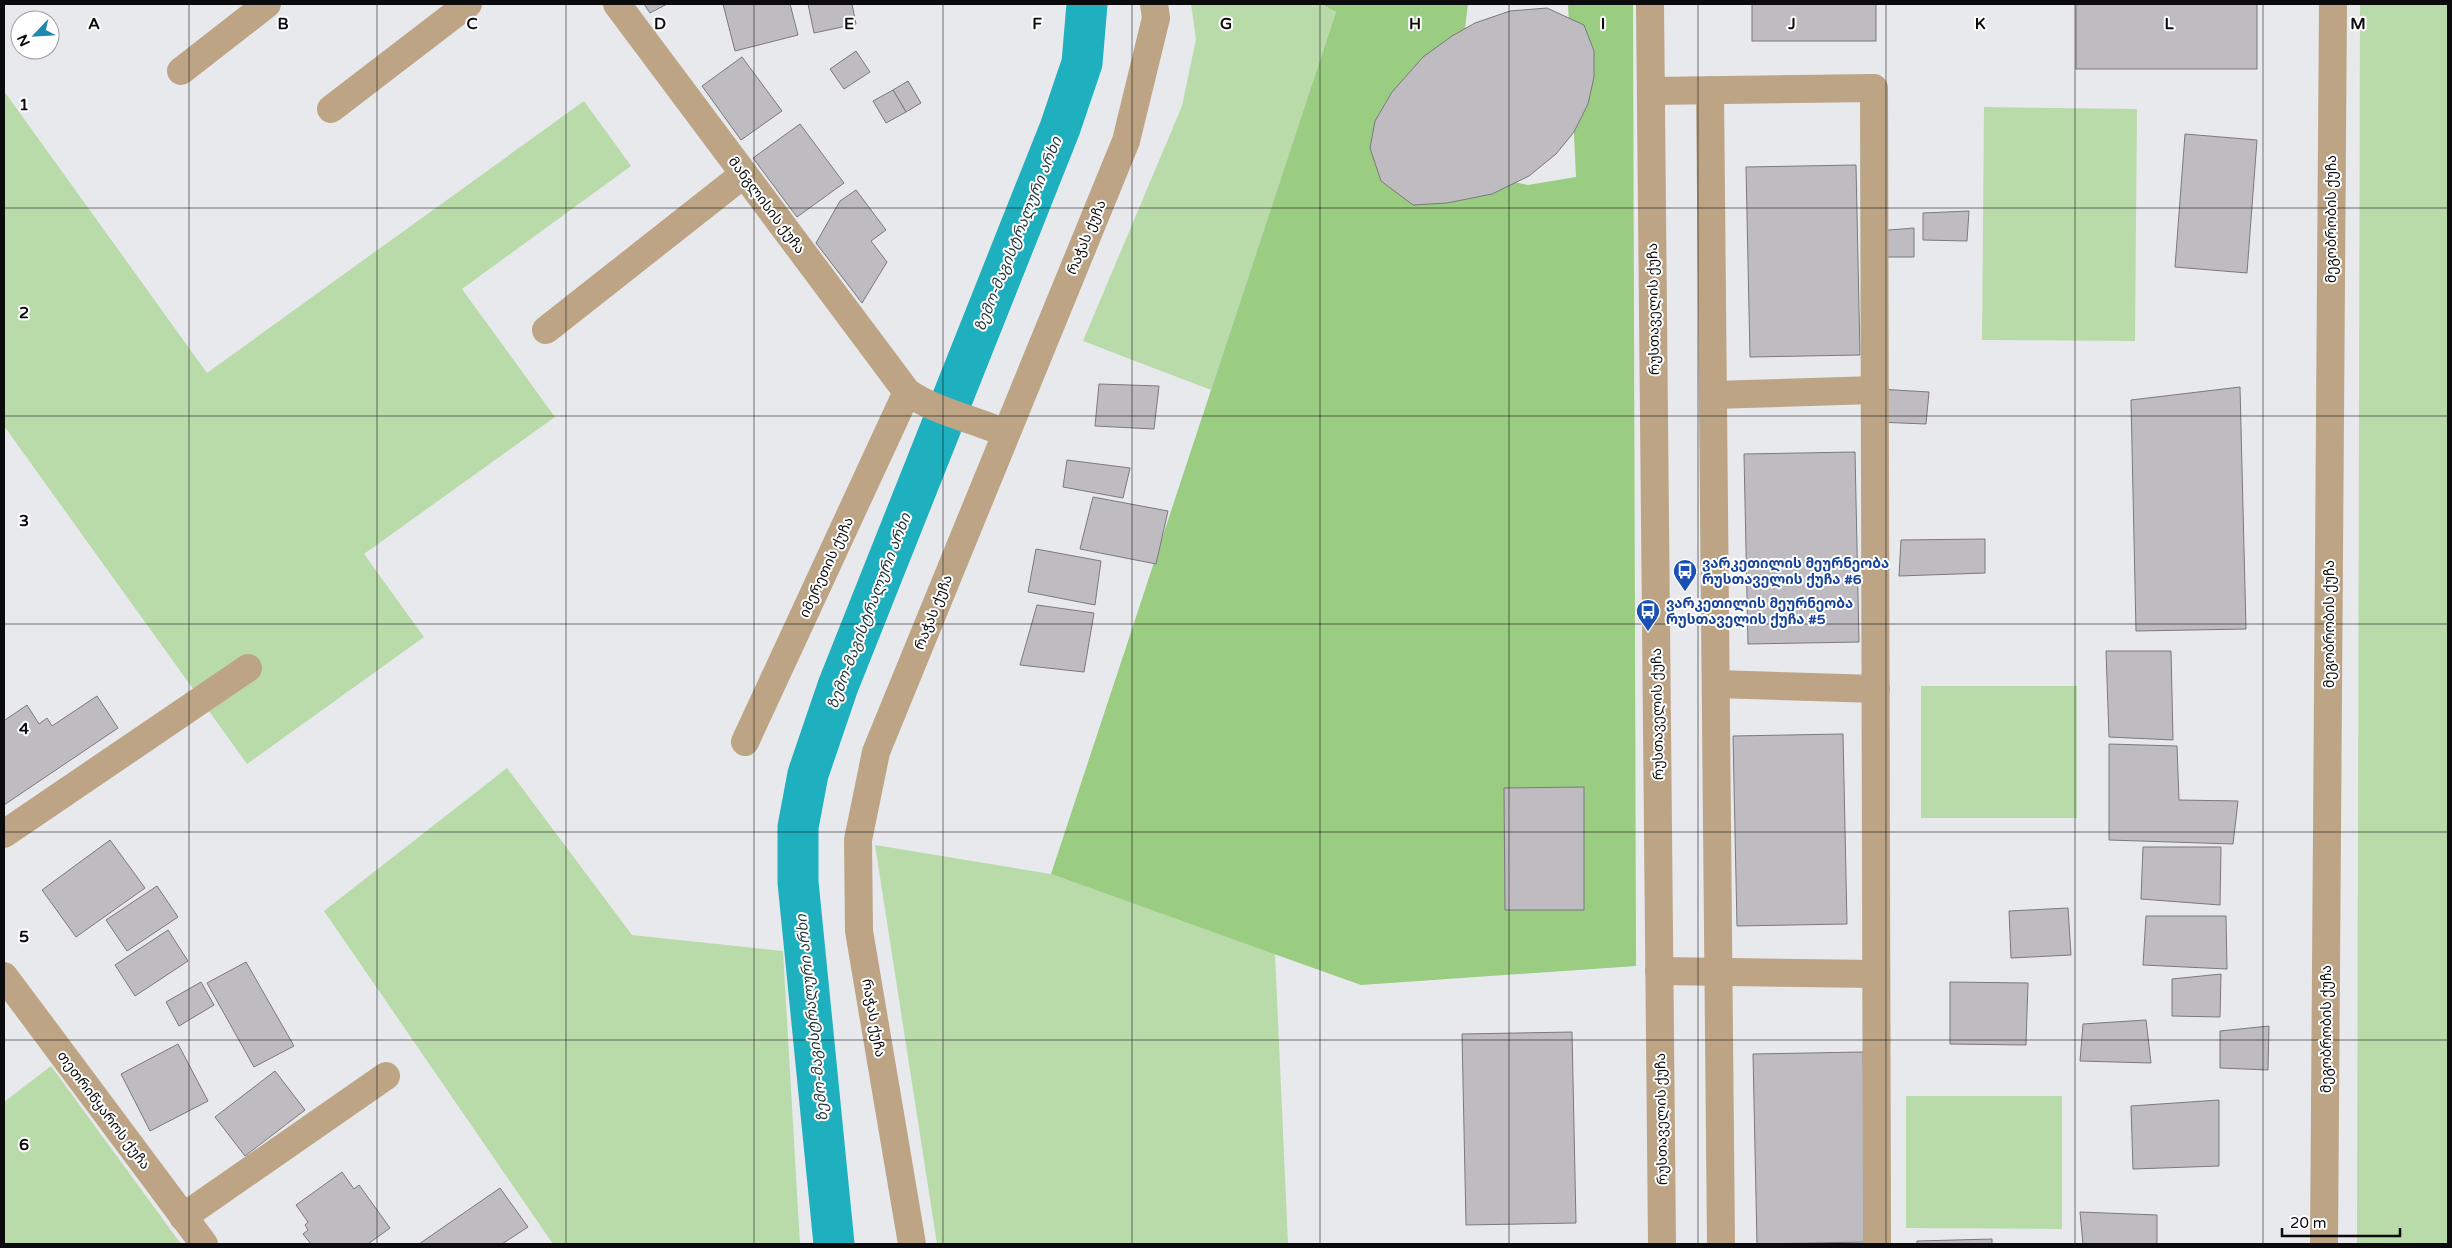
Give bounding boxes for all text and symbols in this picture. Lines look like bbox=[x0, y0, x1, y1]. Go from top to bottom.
north arrow bbox=[10, 10, 60, 60]
text: A bbox=[88, 14, 100, 34]
text: B bbox=[277, 14, 289, 34]
text: C bbox=[466, 14, 478, 34]
text: D bbox=[654, 14, 666, 34]
text: E bbox=[844, 14, 854, 34]
text: F bbox=[1032, 14, 1042, 34]
text: G bbox=[1220, 14, 1232, 34]
text: H bbox=[1409, 14, 1421, 34]
text: I bbox=[1601, 14, 1605, 34]
text: J bbox=[1787, 14, 1796, 34]
text: K bbox=[1975, 14, 1986, 34]
text: L bbox=[2164, 14, 2174, 34]
text: M bbox=[2350, 14, 2366, 34]
text: N bbox=[14, 32, 34, 49]
text: 1 bbox=[19, 95, 29, 115]
water label: ზემო-მაგისტრალური არხი bbox=[971, 133, 1066, 334]
street label: მანგლისის ქუჩა bbox=[725, 154, 809, 257]
street label: მეგობრობის ქუჩა bbox=[2323, 155, 2340, 283]
street label: რაჭას ქუჩა bbox=[1063, 197, 1110, 277]
street label: რუსთაველის ქუჩა bbox=[1644, 243, 1663, 375]
text: 2 bbox=[19, 303, 29, 323]
water label: ზემო-მაგისტრალური არხი bbox=[823, 509, 915, 711]
text: 3 bbox=[19, 511, 29, 531]
street label: იმერეთის ქუჩა bbox=[796, 514, 857, 620]
place label: ვარკეთილის მეურნეობა რუსთაველის ქუჩა #6 bbox=[1702, 555, 1889, 588]
bus stop icon: ვარკეთილის მეურნეობა რუსთაველის ქუჩა #6 bbox=[1672, 558, 1698, 592]
street label: მეგობრობის ქუჩა bbox=[2321, 560, 2338, 688]
street label: რაჭას ქუჩა bbox=[911, 572, 956, 652]
place label: ვარკეთილის მეურნეობა რუსთაველის ქუჩა #5 bbox=[1666, 595, 1853, 628]
bus stop icon: ვარკეთილის მეურნეობა რუსთაველის ქუჩა #5 bbox=[1635, 598, 1661, 632]
street label: რუსთაველის ქუჩა bbox=[1648, 648, 1667, 780]
text: 4 bbox=[19, 719, 29, 739]
water label: ზემო-მაგისტრალური არხი bbox=[792, 912, 832, 1122]
text: 5 bbox=[19, 927, 29, 947]
street label: მეგობრობის ქუჩა bbox=[2318, 965, 2335, 1093]
street label: რაჭას ქუჩა bbox=[858, 978, 889, 1059]
street label: თეთრიწყაროს ქუჩა bbox=[54, 1048, 154, 1173]
street label: რუსთაველის ქუჩა bbox=[1652, 1053, 1671, 1185]
text: 6 bbox=[19, 1135, 29, 1155]
scale bar bbox=[2282, 1206, 2400, 1238]
text: 20 m bbox=[2290, 1214, 2327, 1232]

